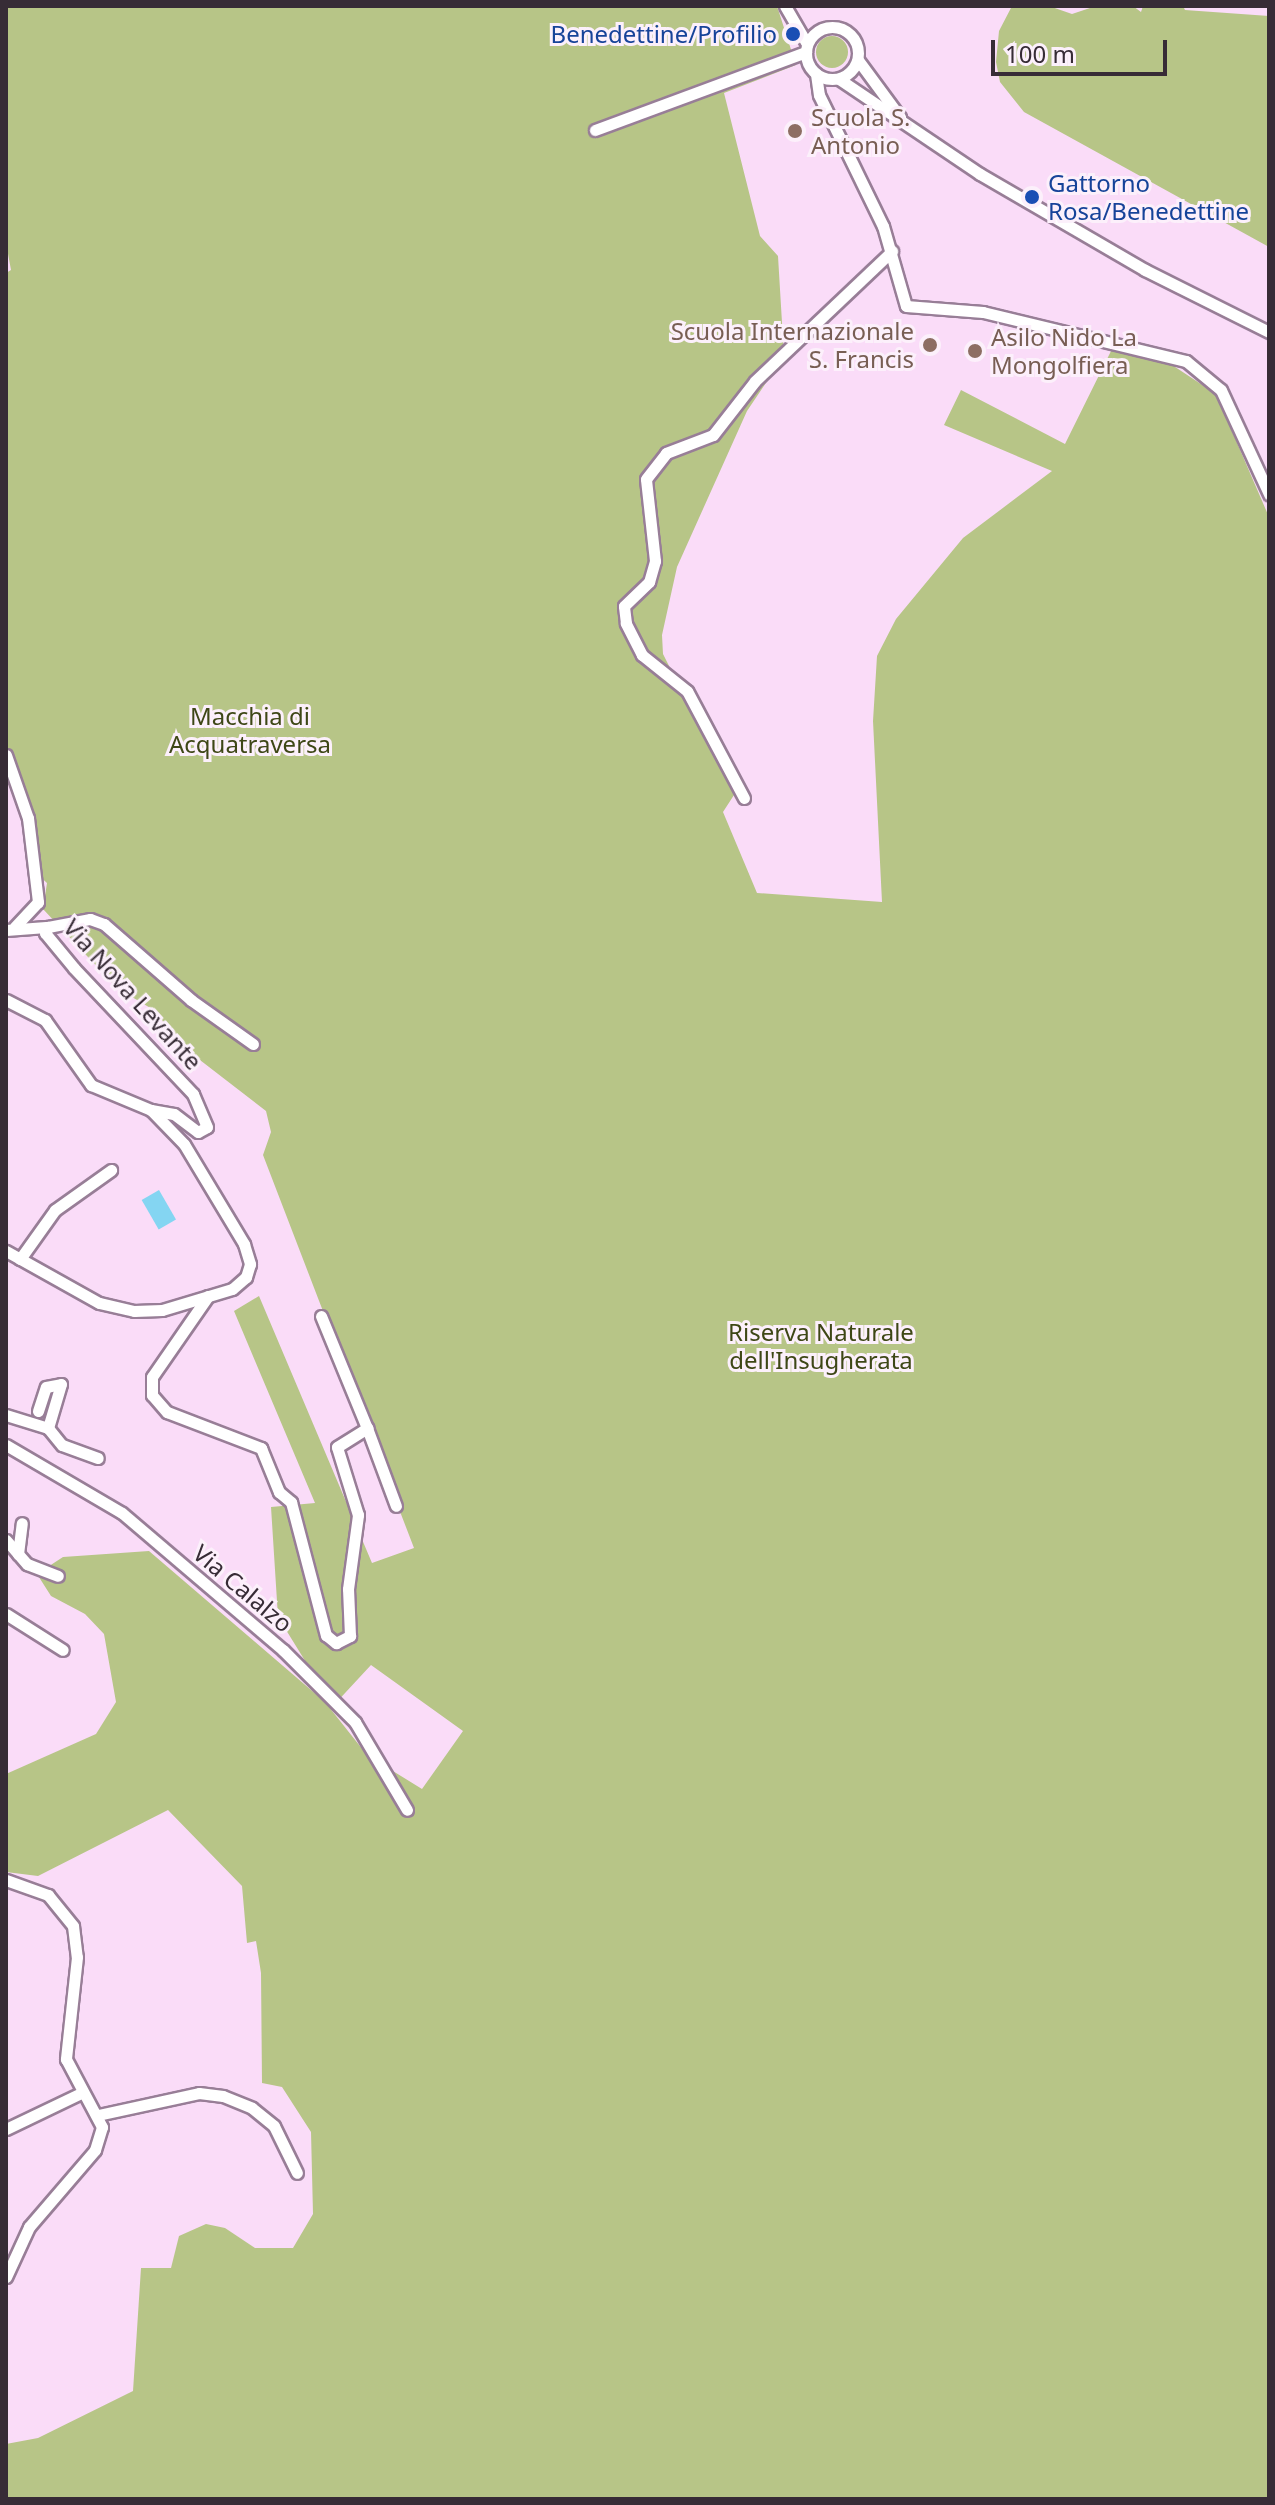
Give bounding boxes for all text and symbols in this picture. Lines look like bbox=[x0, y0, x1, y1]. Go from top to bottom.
place label: Benedettine/Profilio bbox=[551, 20, 777, 48]
scale bar bbox=[995, 24, 1171, 74]
marker: Benedettine/Profilio bbox=[784, 25, 802, 43]
text: 100 m bbox=[1005, 37, 1075, 70]
place label: Scuola S. Antonio bbox=[811, 103, 911, 159]
marker: Scuola S. Antonio bbox=[786, 122, 804, 140]
place label: Gattorno Rosa/Benedettine bbox=[1048, 169, 1249, 225]
marker: Gattorno Rosa/Benedettine bbox=[1023, 188, 1041, 206]
place label: Scuola Internazionale S. Francis bbox=[671, 317, 914, 373]
place label: Asilo Nido La Mongolfiera bbox=[991, 323, 1137, 379]
marker: Scuola Internazionale S. Francis bbox=[921, 336, 939, 354]
marker: Asilo Nido La Mongolfiera bbox=[966, 342, 984, 360]
park label: Macchia di Acquatraversa bbox=[169, 702, 331, 758]
street label: Via Nova Levante bbox=[58, 913, 208, 1075]
park label: Riserva Naturale dell'Insugherata bbox=[728, 1318, 914, 1374]
street label: Via Calalzo bbox=[188, 1538, 298, 1638]

